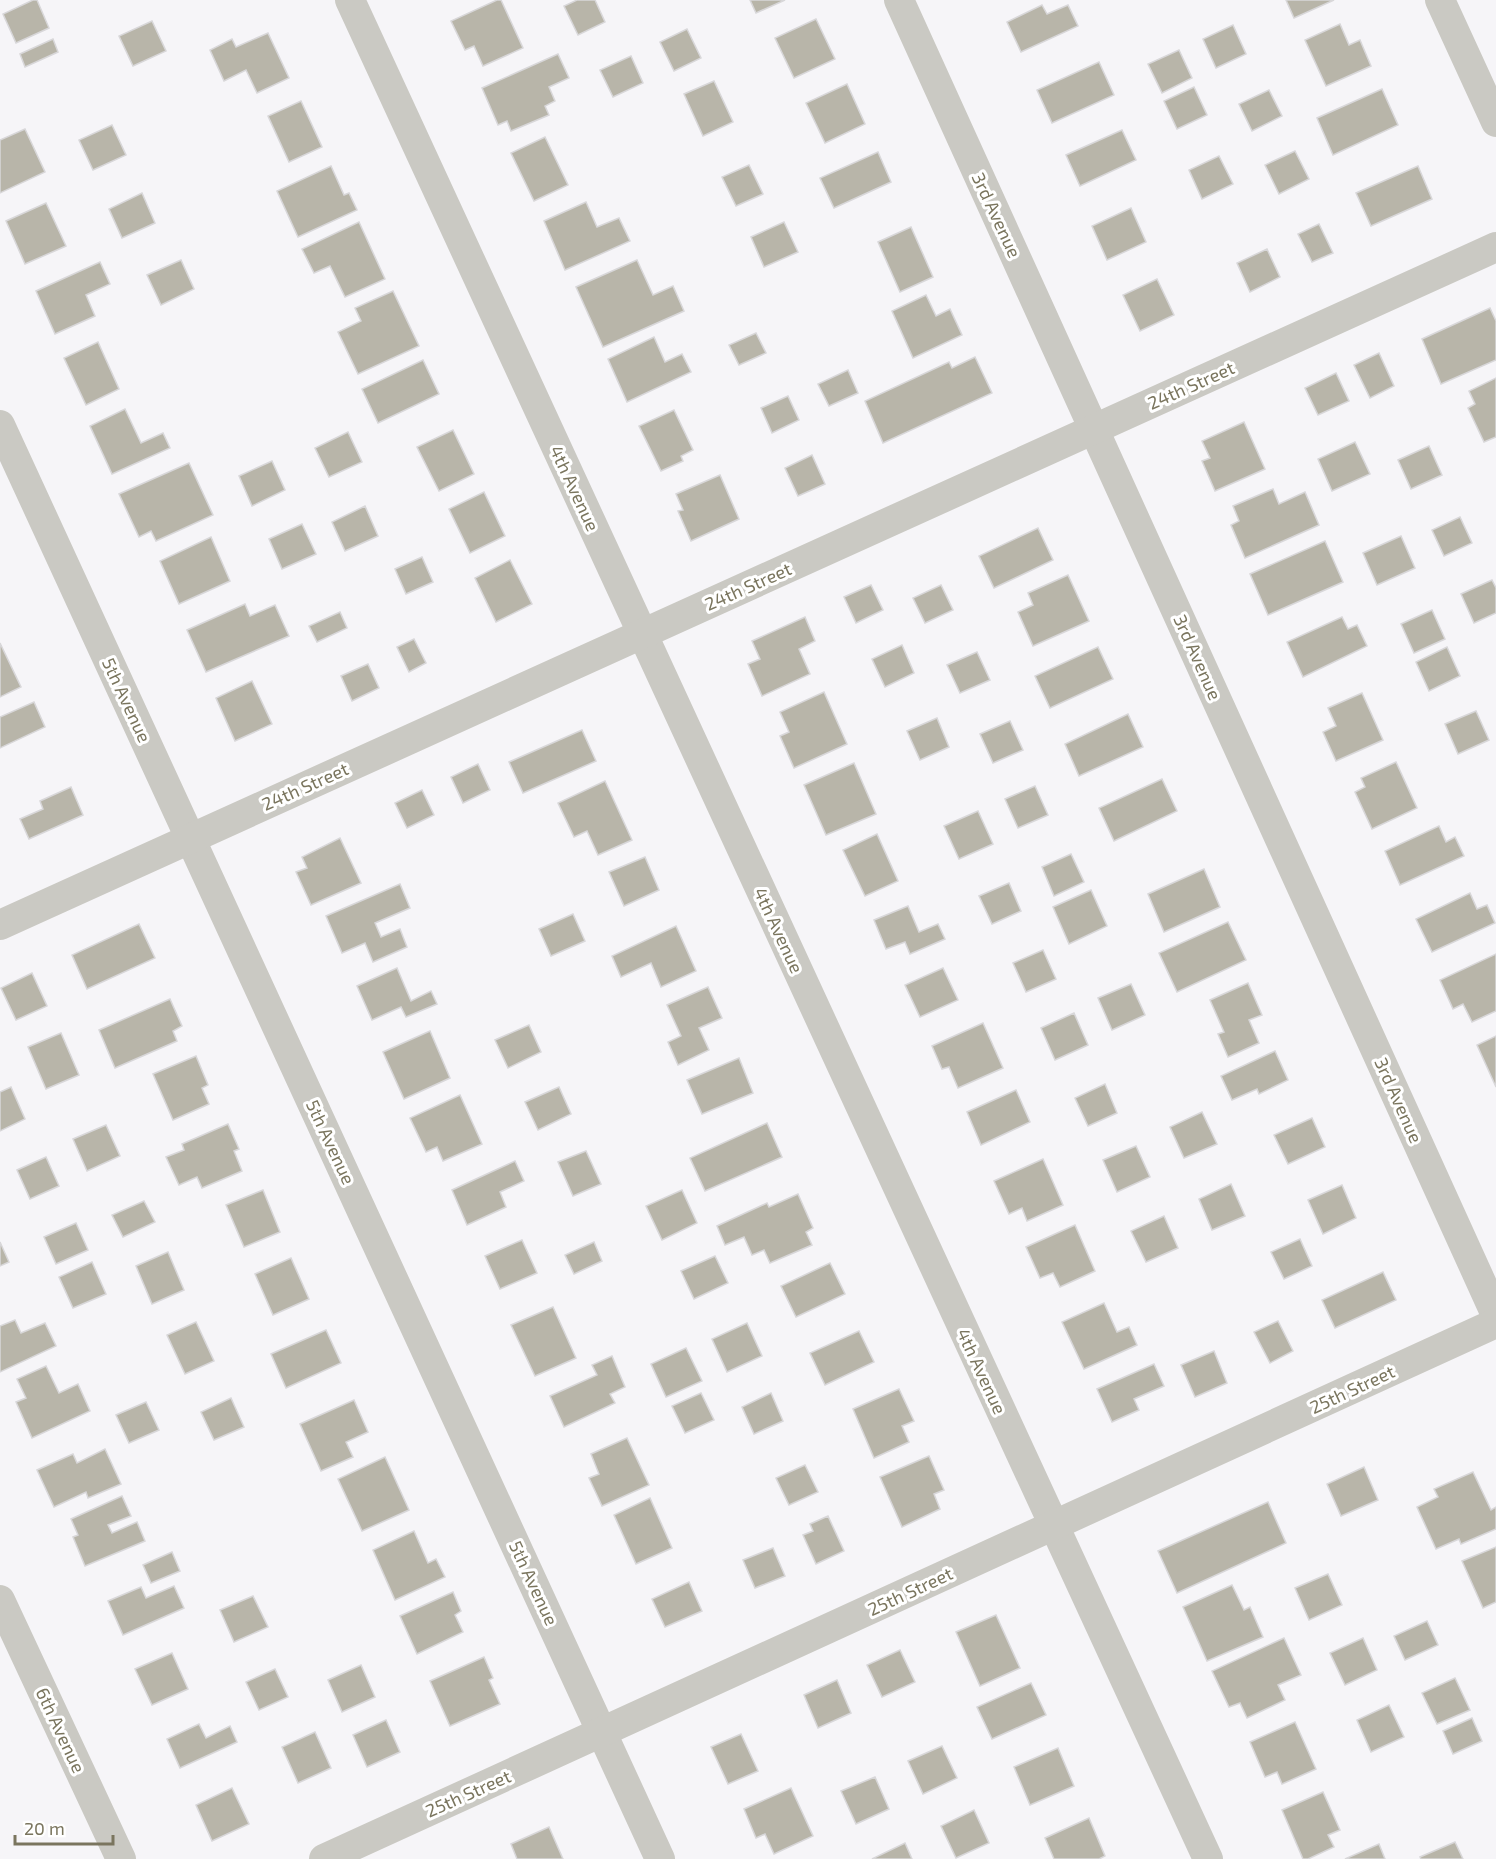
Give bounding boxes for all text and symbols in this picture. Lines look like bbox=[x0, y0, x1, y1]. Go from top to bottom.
street label: 3rd Avenue bbox=[968, 169, 1026, 261]
street label: 24th Street bbox=[1144, 356, 1238, 414]
street label: 4th Avenue bbox=[546, 442, 604, 534]
street label: 24th Street bbox=[701, 557, 795, 615]
street label: 3rd Avenue bbox=[1169, 611, 1227, 703]
street label: 5th Avenue bbox=[98, 654, 156, 746]
street label: 24th Street bbox=[258, 757, 352, 815]
street label: 4th Avenue bbox=[750, 884, 808, 976]
street label: 3rd Avenue bbox=[1370, 1054, 1428, 1146]
street label: 5th Avenue bbox=[302, 1096, 360, 1188]
street label: 4th Avenue bbox=[953, 1325, 1011, 1417]
street label: 25th Street bbox=[1306, 1360, 1398, 1418]
street label: 5th Avenue bbox=[505, 1537, 563, 1629]
street label: 25th Street bbox=[864, 1562, 956, 1620]
street label: 6th Avenue bbox=[32, 1684, 90, 1776]
street label: 25th Street bbox=[422, 1764, 514, 1822]
scale bar bbox=[15, 1808, 112, 1846]
text: 20 m bbox=[24, 1817, 65, 1839]

